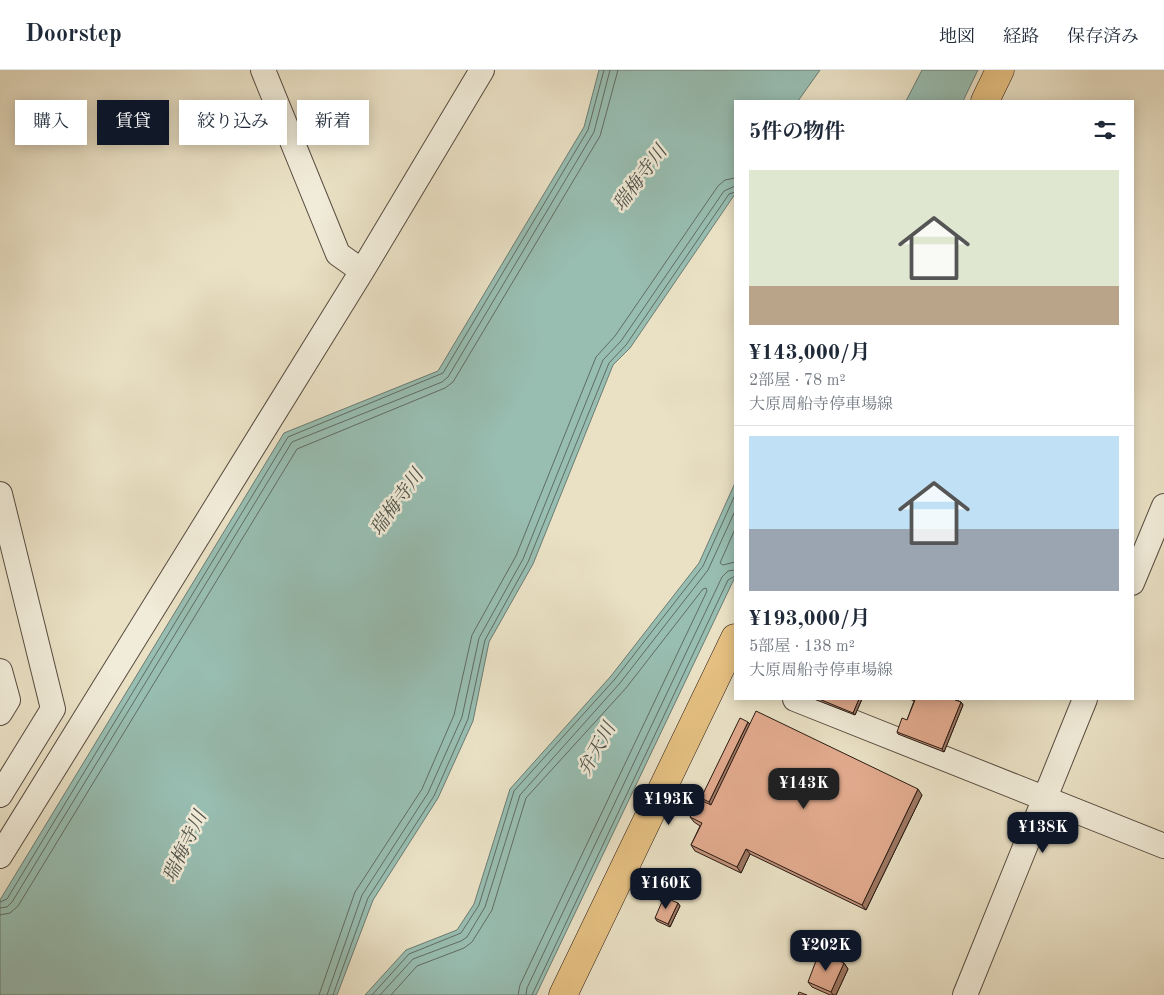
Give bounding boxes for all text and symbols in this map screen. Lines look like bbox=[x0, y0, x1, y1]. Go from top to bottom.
text: Doorstep bbox=[25, 23, 122, 47]
text: 地図 bbox=[939, 28, 975, 46]
text: 経路 bbox=[1003, 28, 1039, 46]
text: 保存済み bbox=[1067, 28, 1139, 46]
chip: 購入 bbox=[15, 100, 87, 145]
chip: 賃貸 bbox=[97, 100, 169, 145]
chip: 絞り込み bbox=[179, 100, 287, 145]
chip: 新着 bbox=[297, 100, 369, 145]
icon: filters bbox=[1091, 116, 1119, 144]
text: 5件の物件 bbox=[749, 122, 845, 143]
water label: 瑞梅寺川 bbox=[609, 140, 673, 215]
icon: home bbox=[889, 203, 979, 293]
text: ¥143,000/月 bbox=[749, 343, 871, 364]
text: 2部屋 · 78 m² bbox=[749, 373, 846, 389]
text: 大原周船寺停車場線 bbox=[749, 397, 893, 413]
water label: 瑞梅寺川 bbox=[366, 464, 429, 539]
icon: home bbox=[889, 468, 979, 558]
text: ¥193,000/月 bbox=[749, 609, 871, 630]
text: 5部屋 · 138 m² bbox=[749, 639, 855, 655]
text: 大原周船寺停車場線 bbox=[749, 663, 893, 679]
water label: 弁天川 bbox=[574, 718, 621, 780]
pin: ¥143K bbox=[769, 768, 839, 810]
text: ¥143K bbox=[779, 776, 829, 792]
pin: ¥193K bbox=[634, 784, 704, 826]
text: ¥193K bbox=[644, 792, 694, 808]
water label: 瑞梅寺川 bbox=[159, 806, 212, 885]
pin: ¥138K bbox=[1008, 812, 1078, 854]
text: ¥138K bbox=[1018, 820, 1068, 836]
pin: ¥160K bbox=[631, 868, 701, 910]
text: ¥160K bbox=[641, 876, 691, 892]
pin: ¥202K bbox=[791, 930, 861, 972]
text: ¥202K bbox=[801, 938, 851, 954]

